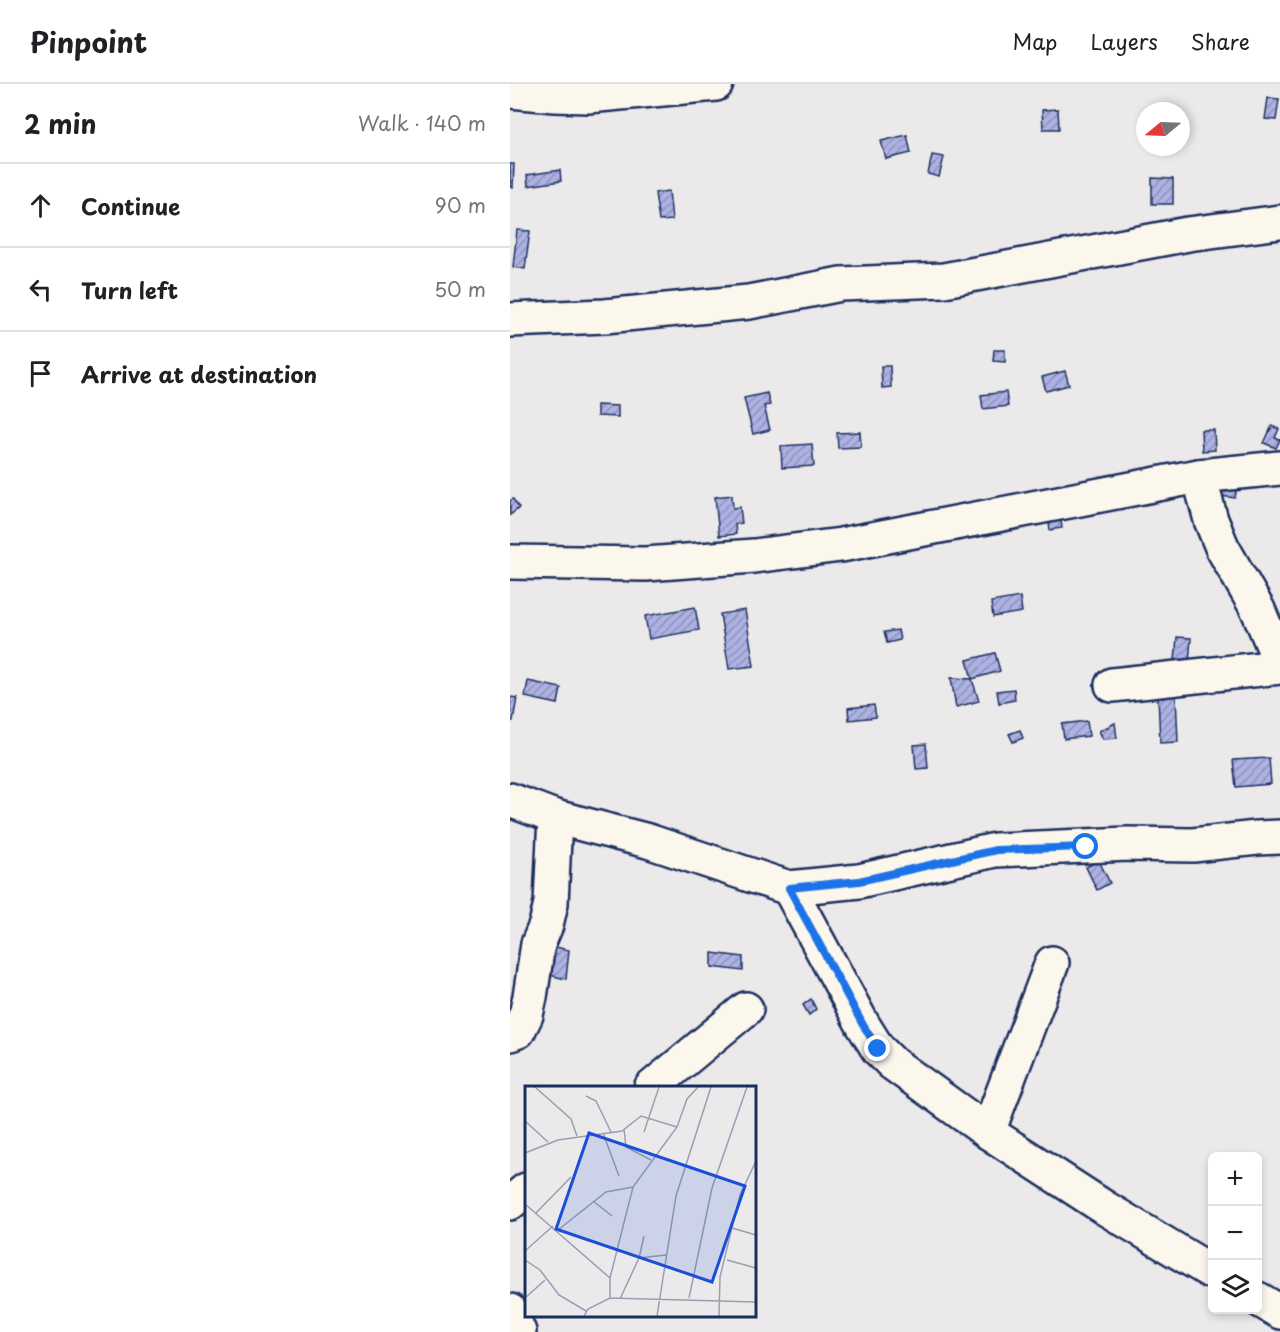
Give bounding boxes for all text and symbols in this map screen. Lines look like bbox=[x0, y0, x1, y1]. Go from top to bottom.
text: Pinpoint bbox=[30, 20, 147, 63]
text: Map bbox=[1013, 25, 1057, 57]
text: Layers bbox=[1090, 25, 1158, 57]
text: Share bbox=[1191, 25, 1250, 57]
north arrow bbox=[1136, 102, 1190, 156]
text: 2 min bbox=[24, 104, 97, 143]
text: Walk · 140 m bbox=[358, 108, 486, 138]
icon: ahead bbox=[24, 189, 57, 222]
text: Continue bbox=[81, 189, 180, 222]
text: 90 m bbox=[435, 190, 486, 220]
icon: left bbox=[24, 273, 57, 306]
text: Turn left bbox=[81, 273, 178, 306]
text: 50 m bbox=[434, 274, 486, 304]
icon: arrive bbox=[24, 357, 57, 390]
text: Arrive at destination bbox=[81, 357, 317, 390]
route start bbox=[1072, 833, 1098, 859]
route end bbox=[864, 1035, 890, 1061]
inset map bbox=[525, 1086, 756, 1317]
map controls bbox=[1208, 1152, 1262, 1314]
button: + bbox=[1208, 1152, 1262, 1206]
button: − bbox=[1208, 1206, 1262, 1260]
button: layers bbox=[1208, 1260, 1262, 1314]

